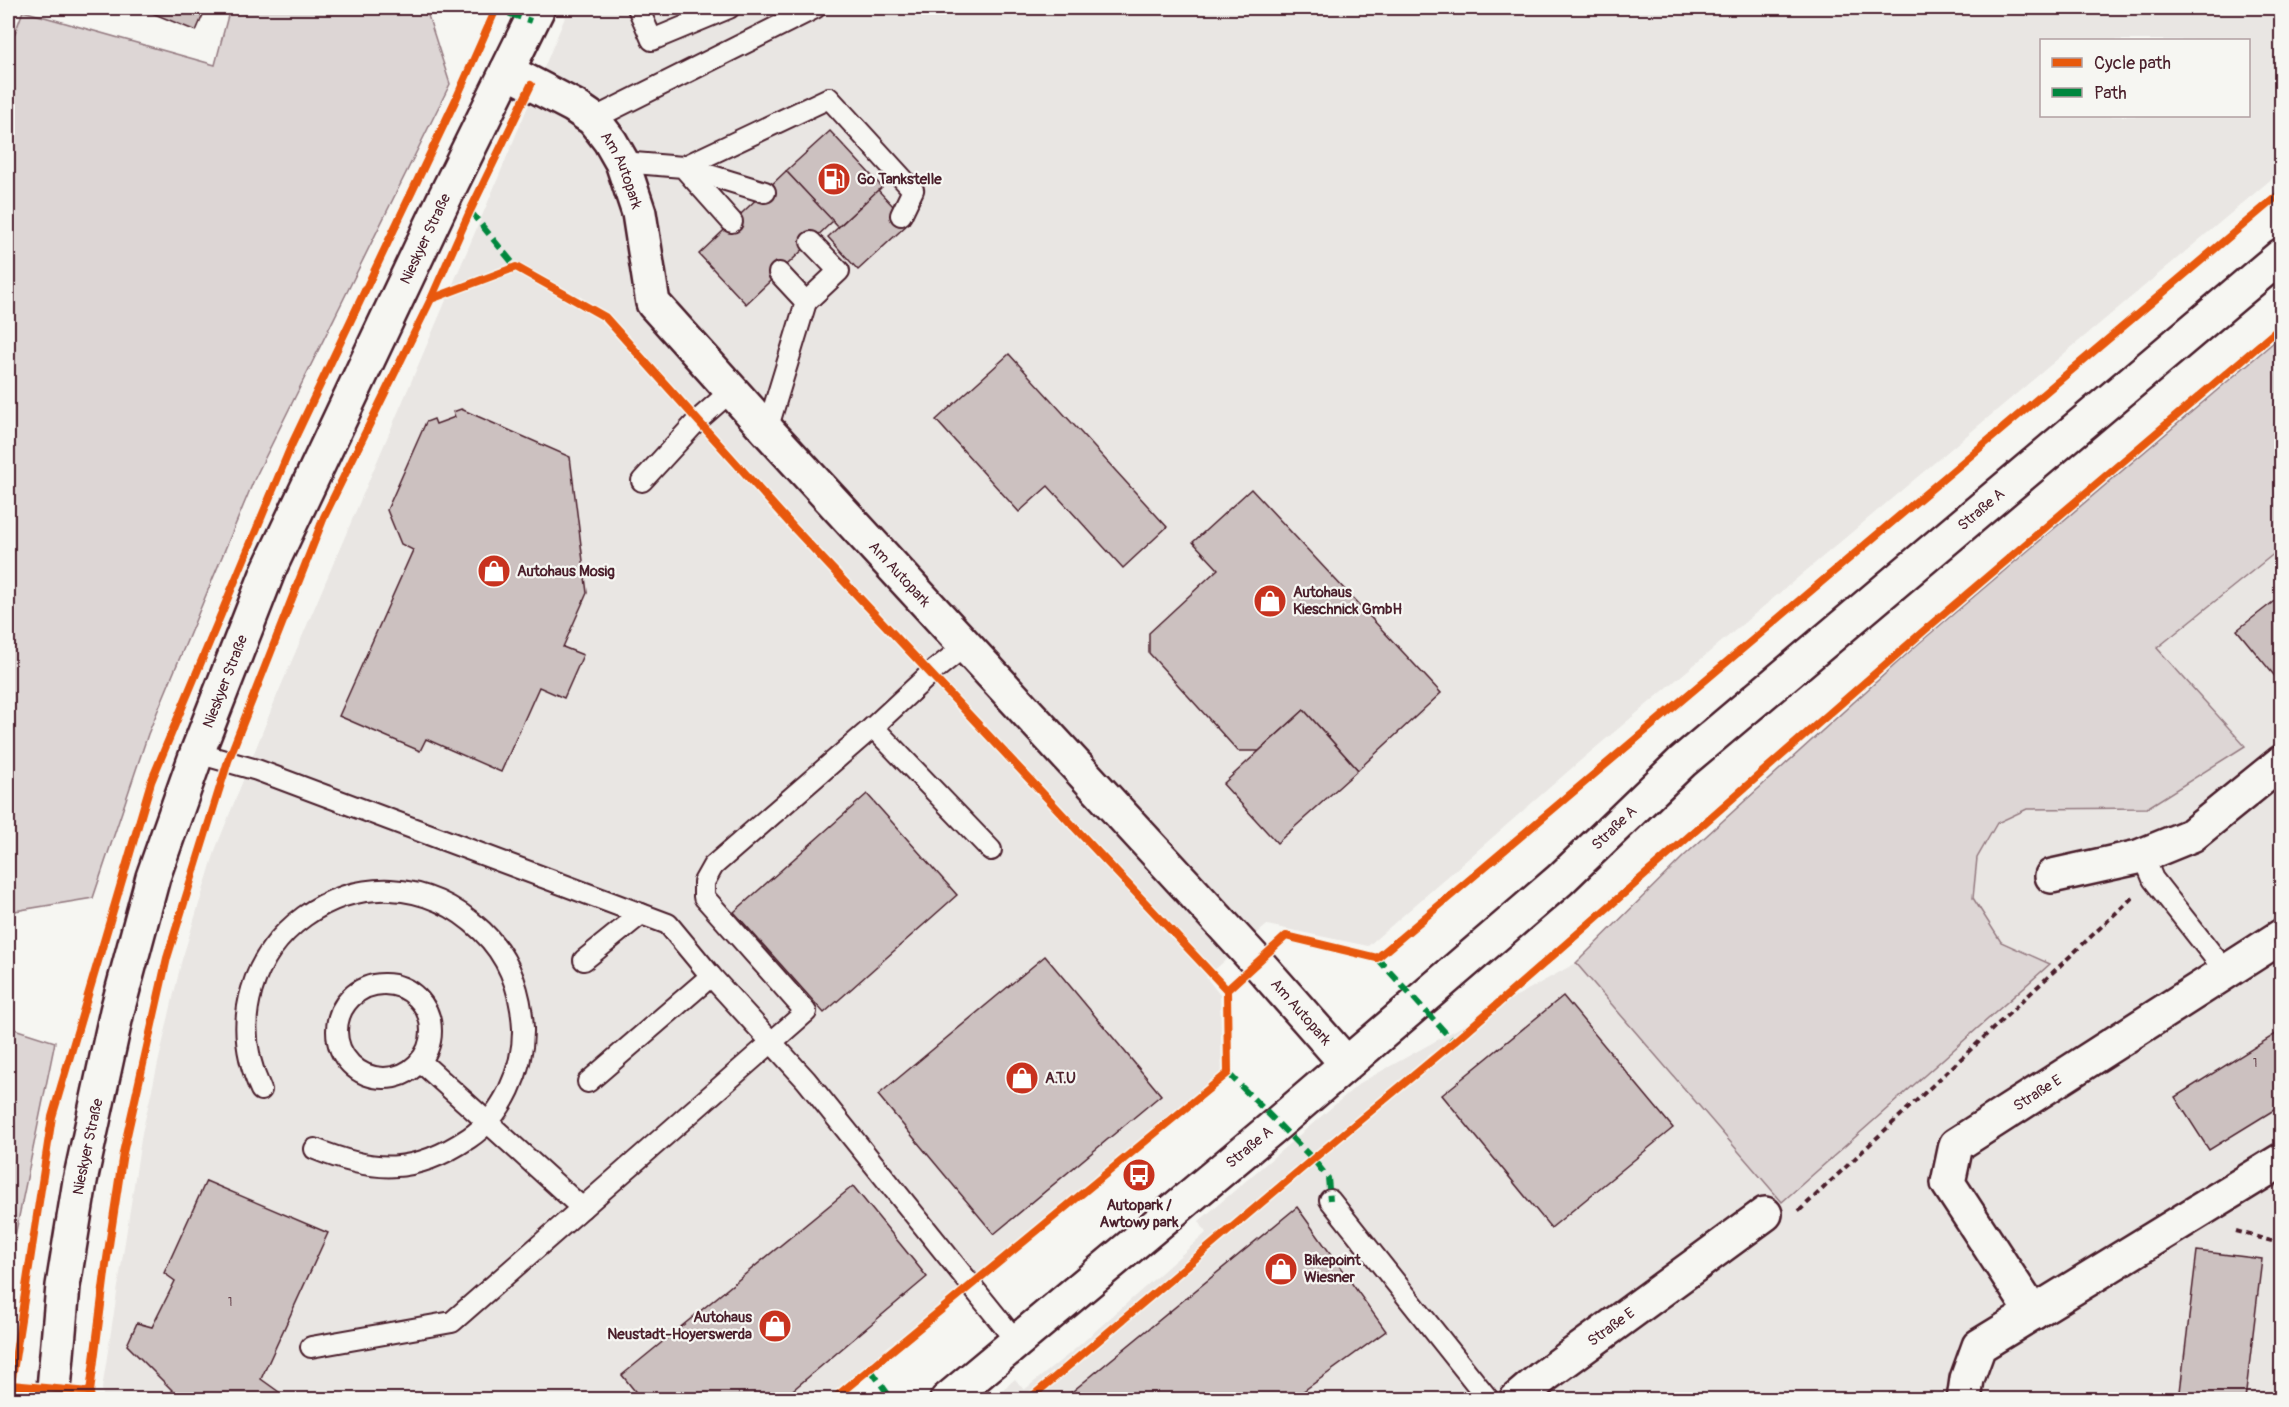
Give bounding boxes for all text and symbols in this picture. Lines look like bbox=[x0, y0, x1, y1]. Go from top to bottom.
legend bbox=[2040, 39, 2250, 117]
text: Cycle path bbox=[2094, 52, 2171, 75]
text: Path bbox=[2094, 82, 2127, 105]
street label: Am Autopark bbox=[597, 127, 647, 212]
fuel station icon: Go Tankstelle bbox=[816, 161, 852, 197]
place label: Go Tankstelle bbox=[857, 170, 942, 189]
street label: Nieskyer Straße bbox=[396, 190, 455, 287]
street label: Straße A bbox=[1954, 484, 2009, 535]
street label: Am Autopark bbox=[865, 537, 935, 611]
shop icon: Autohaus Mosig bbox=[476, 553, 512, 589]
place label: Autohaus Mosig bbox=[517, 562, 615, 581]
shop icon: Autohaus Kieschnick GmbH bbox=[1252, 583, 1288, 619]
place label: Autohaus Kieschnick GmbH bbox=[1293, 583, 1402, 619]
street label: Nieskyer Straße bbox=[198, 632, 252, 731]
street label: Straße A bbox=[1587, 801, 1641, 854]
street label: Am Autopark bbox=[1267, 975, 1336, 1050]
house number: 1 bbox=[2253, 1056, 2257, 1071]
shop icon: A.T.U bbox=[1004, 1060, 1040, 1096]
place label: A.T.U bbox=[1045, 1069, 1076, 1088]
street label: Straße E bbox=[2010, 1070, 2065, 1115]
street label: Nieskyer Straße bbox=[68, 1096, 107, 1196]
street label: Straße A bbox=[1222, 1122, 1277, 1172]
bus stop icon: Autopark / Awtowy park bbox=[1121, 1157, 1157, 1193]
place label: Autopark / Awtowy park bbox=[1100, 1196, 1179, 1232]
shop icon: Bikepoint Wiesner bbox=[1263, 1251, 1299, 1287]
place label: Bikepoint Wiesner bbox=[1304, 1251, 1362, 1287]
house number: 1 bbox=[228, 1295, 232, 1310]
street label: Straße E bbox=[1584, 1303, 1639, 1350]
place label: Autohaus Neustadt-Hoyerswerda bbox=[607, 1308, 752, 1344]
shop icon: Autohaus Neustadt-Hoyerswerda bbox=[757, 1308, 793, 1344]

